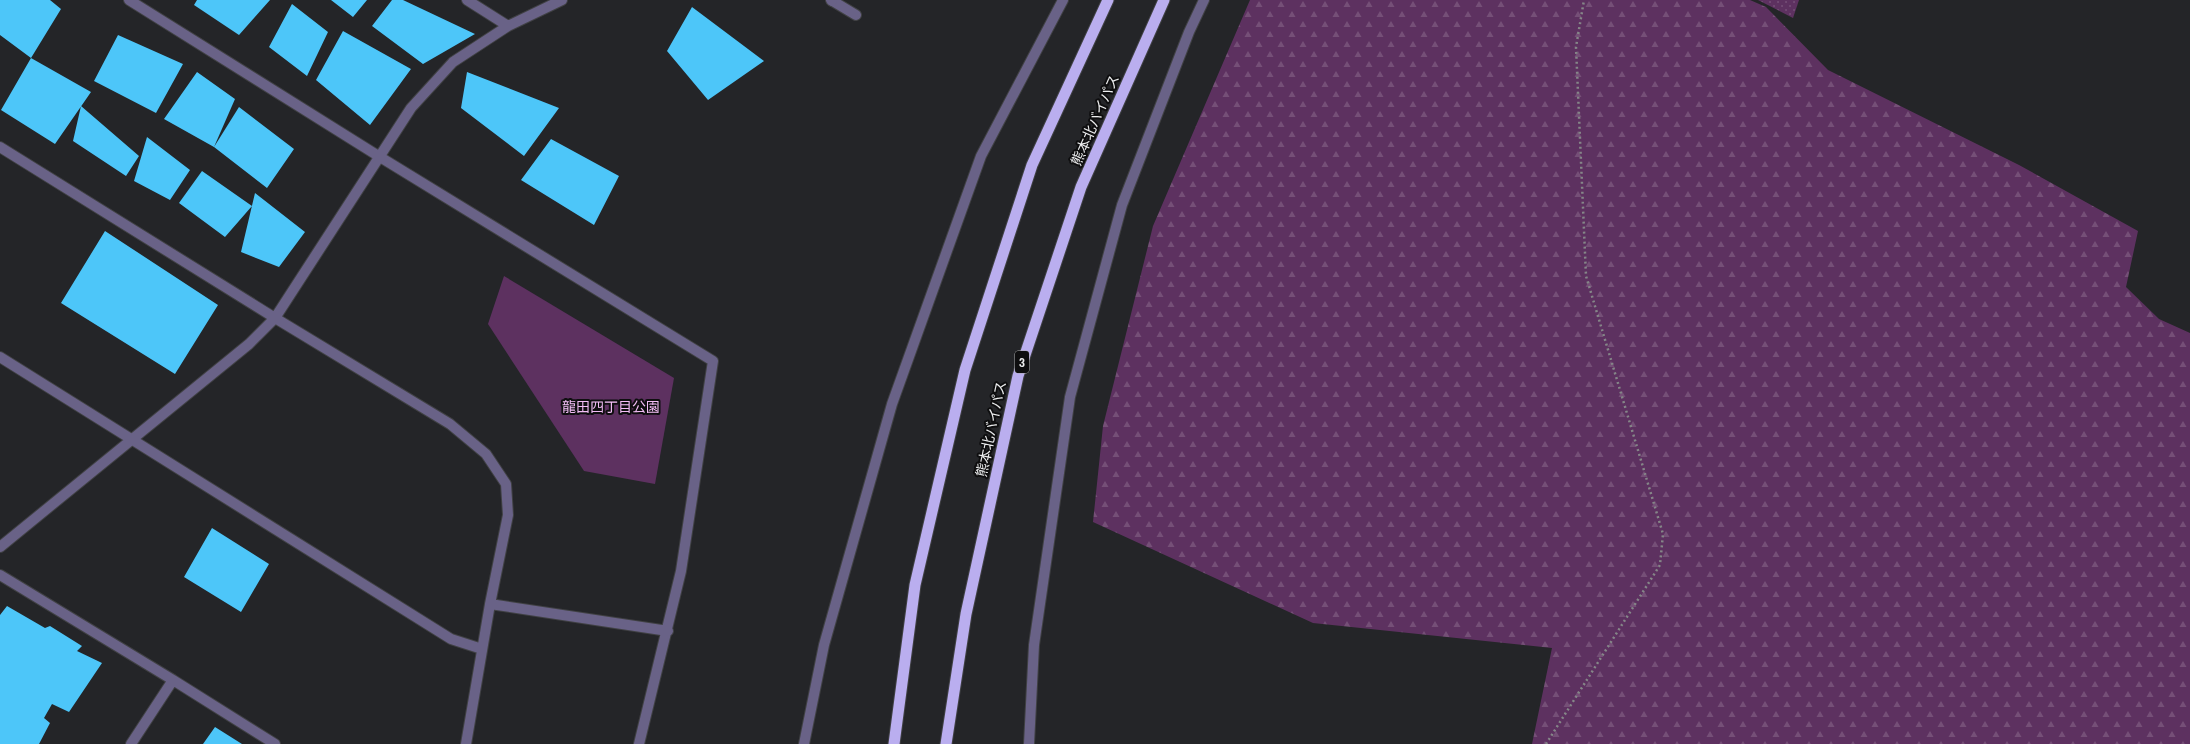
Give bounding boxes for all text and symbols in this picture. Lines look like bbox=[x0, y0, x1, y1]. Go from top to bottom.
street label: 熊本北バイパス bbox=[1067, 72, 1123, 168]
road number: 3 bbox=[1015, 351, 1029, 373]
street label: 熊本北バイパス bbox=[972, 379, 1010, 479]
park label: 龍田四丁目公園 bbox=[562, 398, 660, 416]

